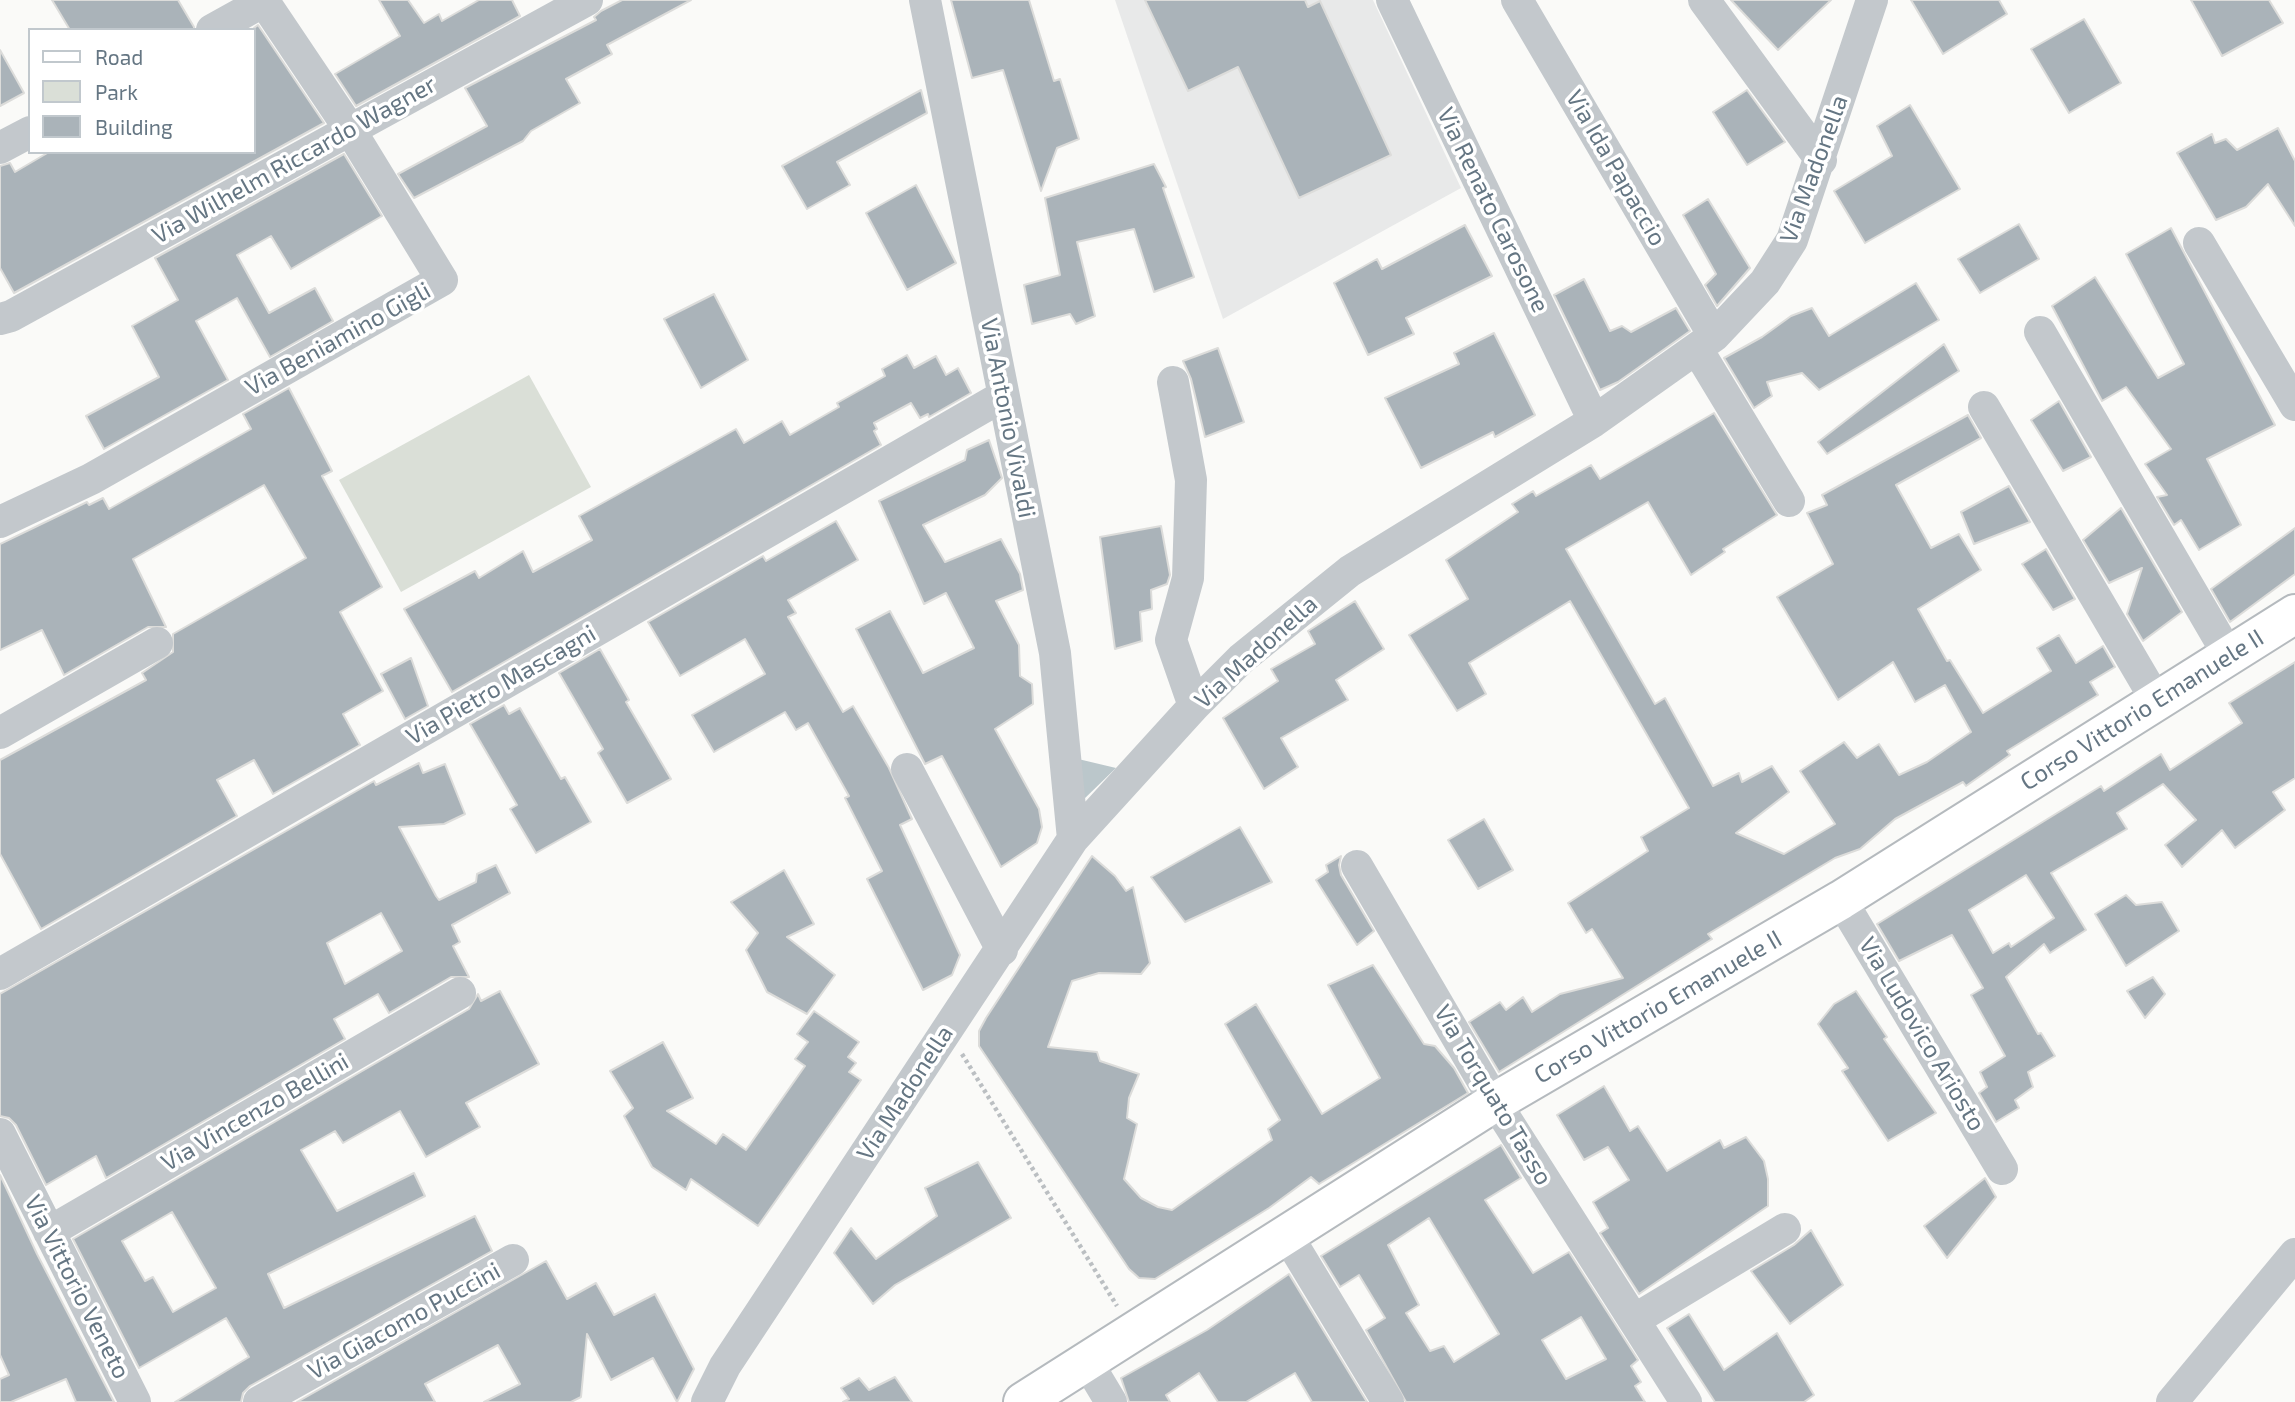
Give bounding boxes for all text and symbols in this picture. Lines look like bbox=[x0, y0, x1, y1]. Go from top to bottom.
legend bbox=[28, 28, 256, 154]
text: Road bbox=[95, 44, 143, 69]
street label: Via Wilhelm Riccardo Wagner bbox=[147, 70, 441, 250]
text: Park bbox=[95, 79, 138, 104]
street label: Via Ida Papaccio bbox=[1560, 85, 1672, 251]
street label: Via Madonella bbox=[1774, 91, 1854, 247]
street label: Via Renato Carosone bbox=[1431, 103, 1555, 317]
text: Building bbox=[95, 114, 173, 139]
street label: Via Beniamino Gigli bbox=[240, 276, 436, 402]
street label: Via Antonio Vivaldi bbox=[975, 316, 1041, 520]
street label: Via Madonella bbox=[1189, 589, 1323, 715]
street label: Via Pietro Mascagni bbox=[401, 619, 601, 751]
street label: Corso Vittorio Emanuele II bbox=[2015, 623, 2269, 797]
street label: Corso Vittorio Emanuele II bbox=[1529, 924, 1787, 1090]
street label: Via Ludovico Ariosto bbox=[1853, 932, 1991, 1136]
street label: Via Torquato Tasso bbox=[1428, 1000, 1558, 1190]
street label: Via Madonella bbox=[851, 1020, 959, 1166]
street label: Via Vincenzo Bellini bbox=[156, 1047, 354, 1177]
street label: Via Vittorio Veneto bbox=[18, 1190, 136, 1384]
street label: Via Giacomo Puccini bbox=[303, 1256, 505, 1386]

